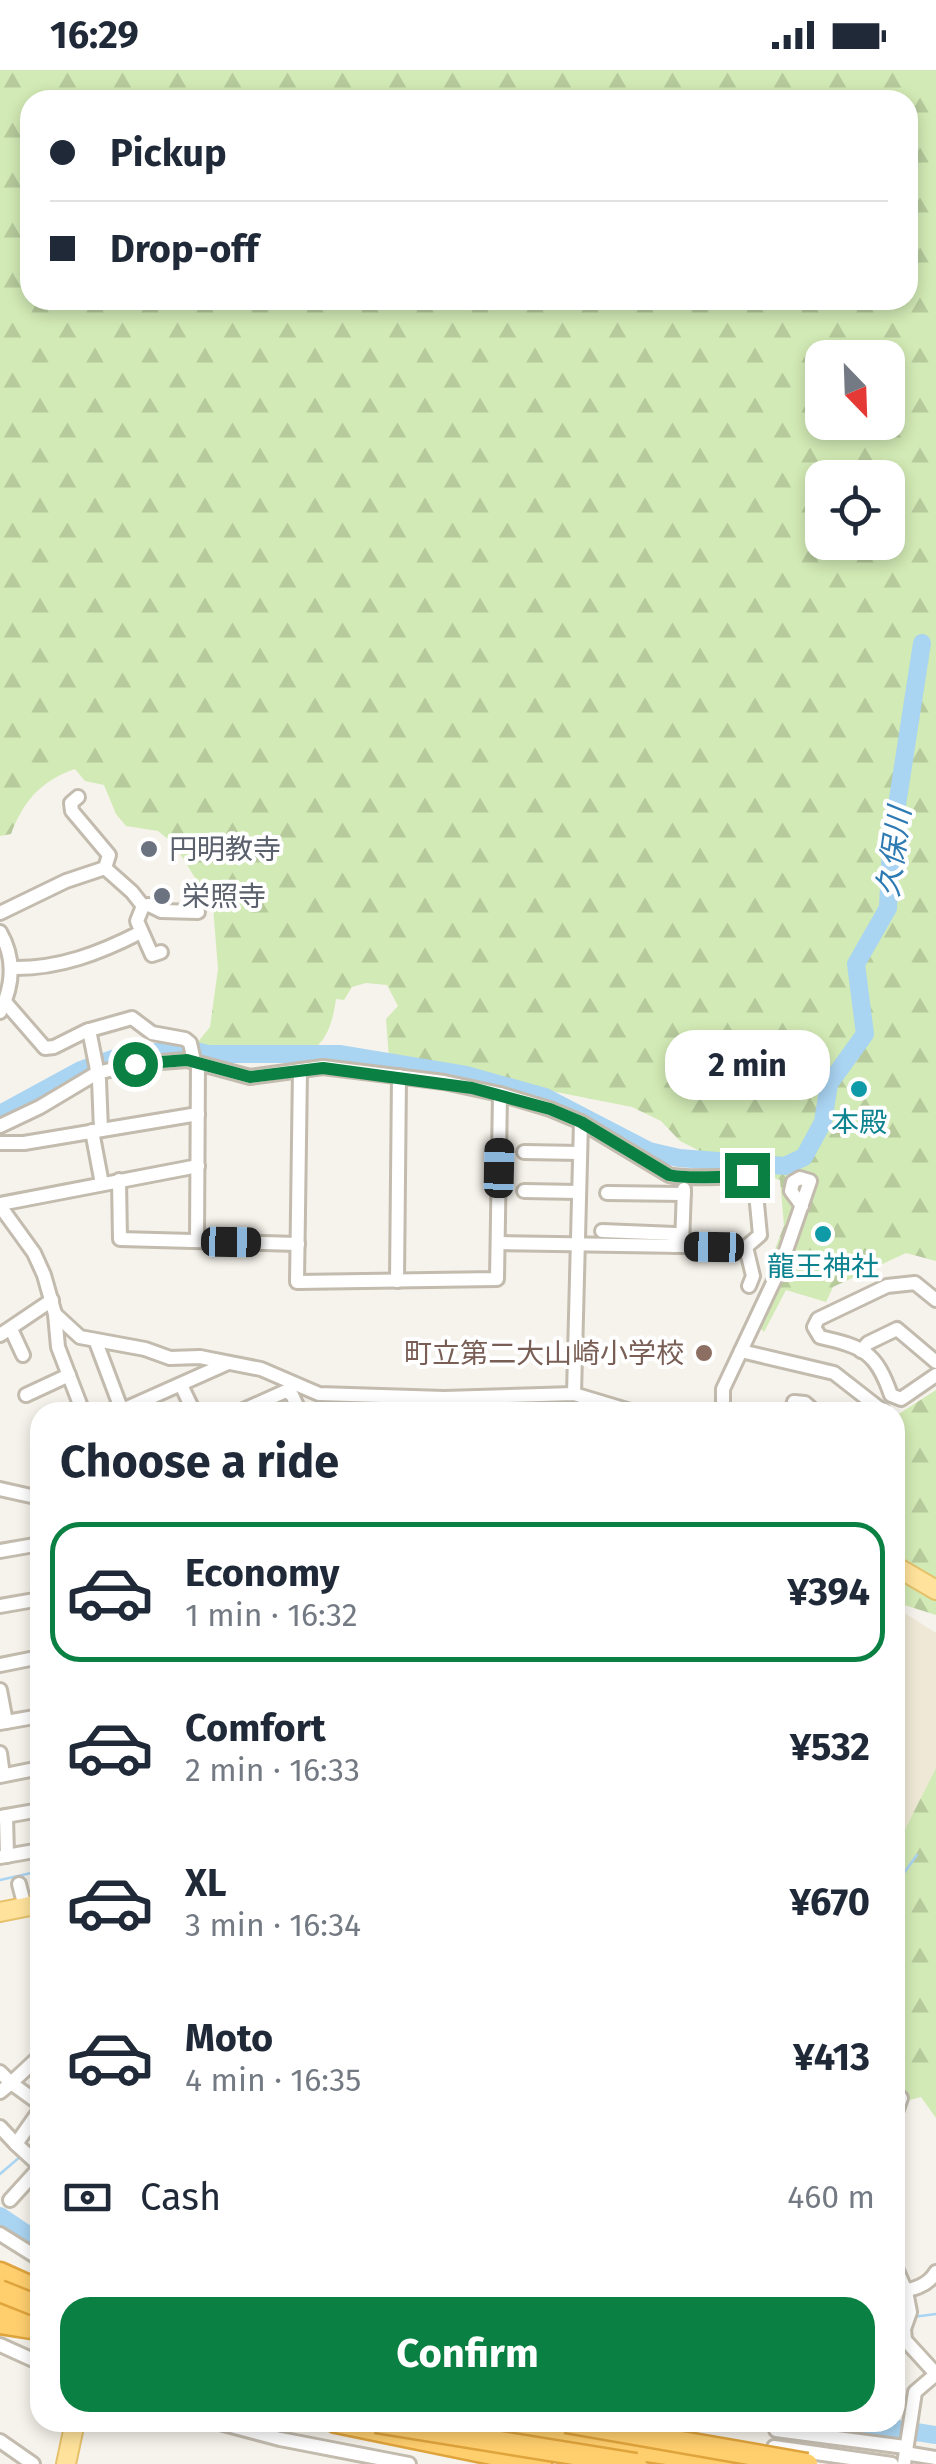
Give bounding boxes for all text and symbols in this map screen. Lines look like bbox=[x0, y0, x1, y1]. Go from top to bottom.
text: 16:29 bbox=[50, 12, 139, 58]
text: Pickup bbox=[110, 130, 227, 176]
text: Drop-off bbox=[110, 226, 258, 272]
north arrow bbox=[805, 340, 905, 440]
map controls bbox=[805, 340, 905, 560]
button: locate bbox=[805, 460, 905, 560]
water label: 久保川 bbox=[870, 802, 919, 899]
place label: 円明教寺 bbox=[169, 833, 281, 866]
marker: 円明教寺 bbox=[138, 838, 160, 860]
place label: 栄照寺 bbox=[182, 880, 266, 913]
marker: 栄照寺 bbox=[151, 885, 173, 907]
callout: 2 min bbox=[664, 1030, 830, 1100]
route start bbox=[113, 1042, 158, 1087]
text: 2 min bbox=[708, 1046, 787, 1084]
marker: 本殿 bbox=[848, 1078, 870, 1100]
place label: 本殿 bbox=[831, 1106, 887, 1139]
car bbox=[483, 1138, 515, 1198]
route end bbox=[725, 1153, 770, 1198]
marker: 龍王神社 bbox=[812, 1223, 834, 1245]
car bbox=[201, 1226, 261, 1258]
car bbox=[684, 1231, 744, 1263]
place label: 龍王神社 bbox=[767, 1250, 879, 1283]
place label: 町立第二大山崎小学校 bbox=[404, 1337, 684, 1370]
marker: 町立第二大山崎小学校 bbox=[693, 1342, 715, 1364]
text: Choose a ride bbox=[60, 1435, 339, 1489]
icon: car bbox=[65, 1547, 155, 1637]
text: Economy bbox=[185, 1550, 340, 1596]
text: ¥394 bbox=[787, 1569, 870, 1615]
text: 1 min · 16:32 bbox=[185, 1596, 358, 1634]
icon: car bbox=[65, 1702, 155, 1792]
text: Comfort bbox=[185, 1705, 326, 1751]
text: ¥532 bbox=[790, 1724, 870, 1770]
text: 2 min · 16:33 bbox=[185, 1751, 360, 1789]
icon: car bbox=[65, 1857, 155, 1947]
text: XL bbox=[185, 1860, 227, 1906]
text: ¥670 bbox=[789, 1879, 870, 1925]
text: 3 min · 16:34 bbox=[185, 1906, 361, 1944]
icon: car bbox=[65, 2012, 155, 2102]
text: Moto bbox=[185, 2015, 273, 2061]
text: ¥413 bbox=[793, 2034, 870, 2080]
text: 4 min · 16:35 bbox=[185, 2061, 361, 2099]
icon: cash bbox=[60, 2170, 115, 2225]
text: Cash bbox=[140, 2174, 221, 2220]
text: 460 m bbox=[787, 2178, 875, 2216]
button: Confirm bbox=[60, 2297, 875, 2412]

